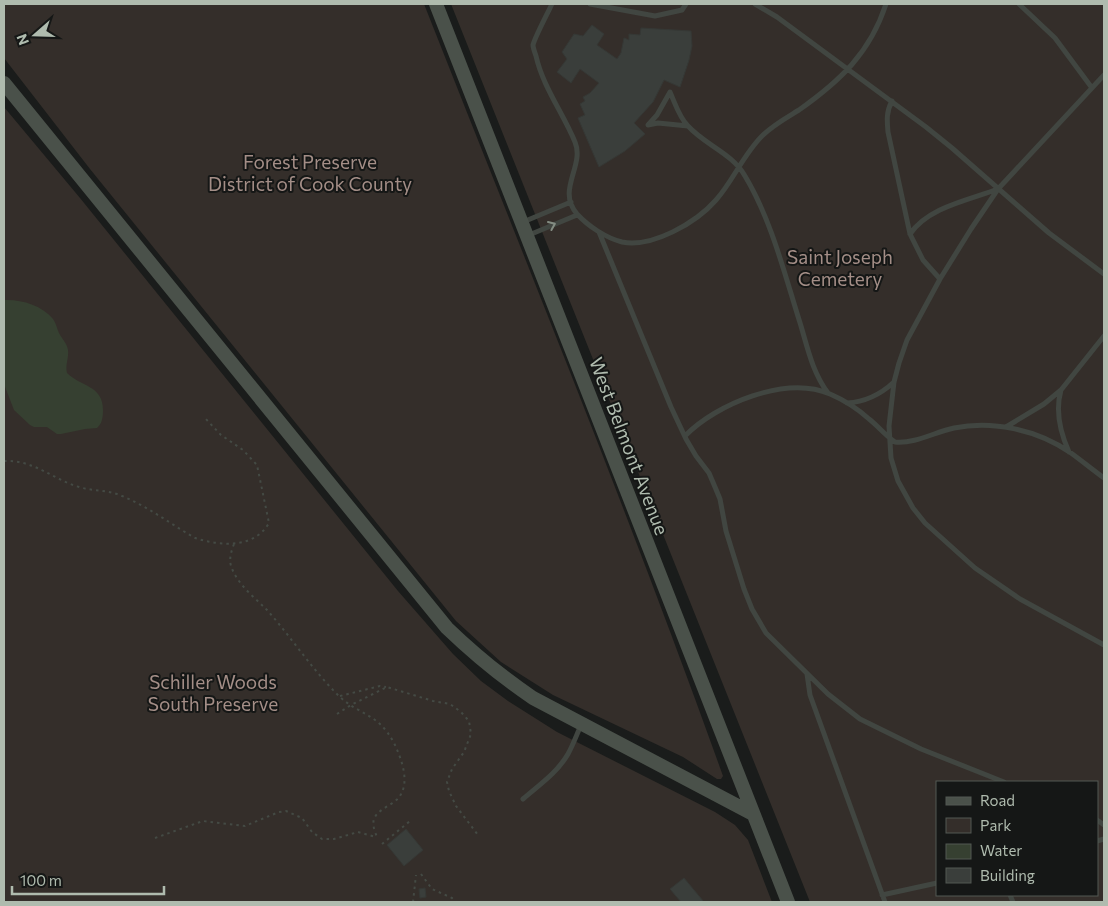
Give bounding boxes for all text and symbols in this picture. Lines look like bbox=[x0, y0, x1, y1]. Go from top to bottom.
north arrow bbox=[10, 10, 60, 60]
text: N bbox=[13, 32, 32, 47]
park label: Forest Preserve District of Cook County bbox=[208, 150, 412, 195]
one-way arrow bbox=[547, 221, 556, 232]
park label: Saint Joseph Cemetery bbox=[787, 245, 893, 290]
street label: West Belmont Avenue bbox=[585, 354, 674, 538]
park label: Schiller Woods South Preserve bbox=[148, 670, 278, 715]
legend bbox=[936, 781, 1098, 896]
text: Road bbox=[980, 791, 1015, 809]
text: Park bbox=[980, 816, 1011, 834]
text: Water bbox=[980, 841, 1022, 859]
scale bar bbox=[12, 864, 165, 896]
text: Building bbox=[980, 866, 1035, 884]
text: 100 m bbox=[20, 871, 62, 889]

